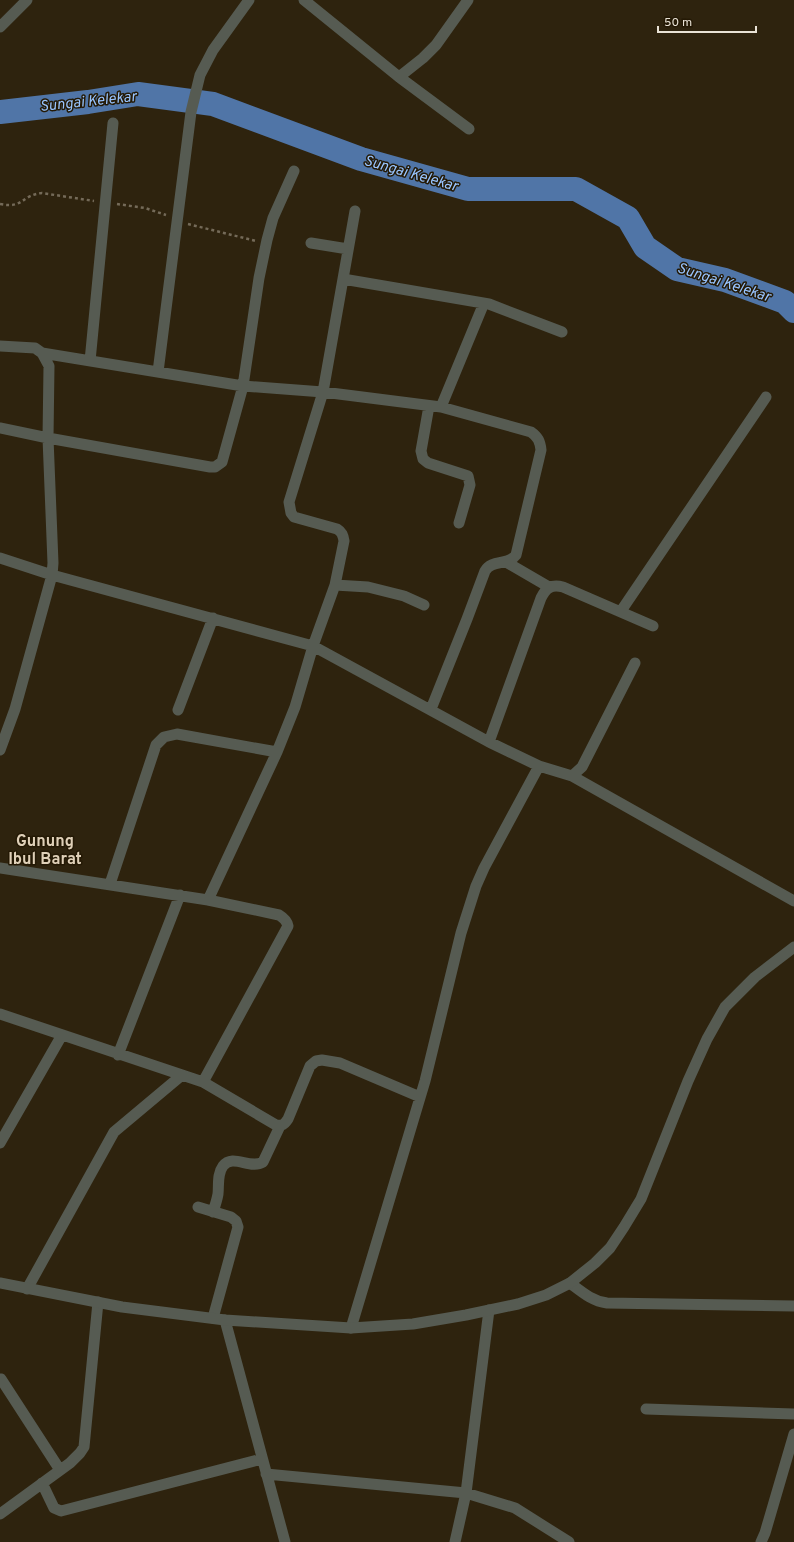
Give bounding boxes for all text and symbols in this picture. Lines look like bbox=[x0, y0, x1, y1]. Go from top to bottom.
scale bar bbox=[658, 8, 756, 34]
text: 50 m bbox=[664, 15, 692, 31]
water label: Sungai Kelekar bbox=[39, 88, 139, 117]
water label: Sungai Kelekar bbox=[361, 152, 461, 197]
water label: Sungai Kelekar bbox=[674, 259, 774, 308]
district label: Gunung Ibul Barat bbox=[8, 832, 82, 870]

